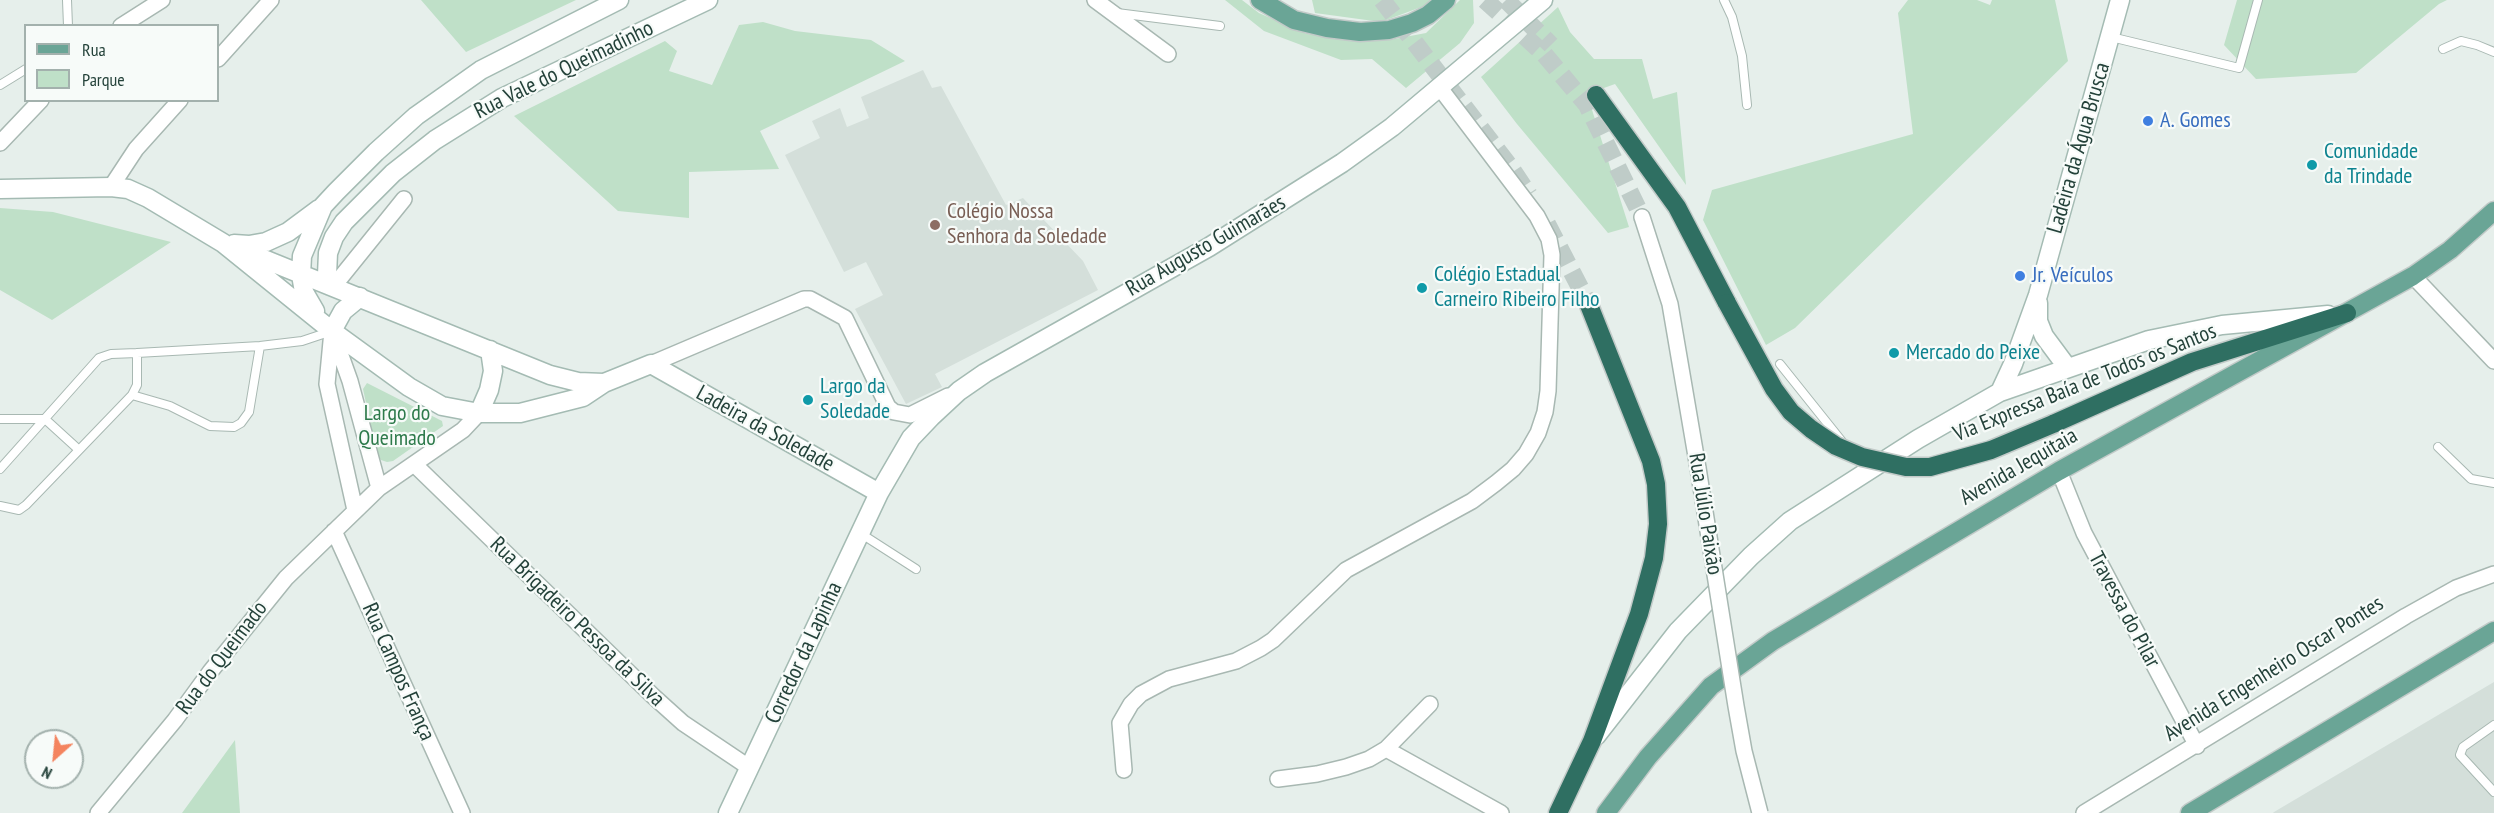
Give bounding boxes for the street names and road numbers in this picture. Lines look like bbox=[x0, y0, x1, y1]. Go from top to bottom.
street label: Rua Vale do Queimadinho bbox=[470, 15, 658, 125]
street label: Ladeira da Água Brusca bbox=[2042, 60, 2116, 236]
street label: Rua Augusto Guimarães bbox=[1122, 190, 1290, 302]
street label: Via Expressa Baía de Todos os Santos bbox=[1950, 318, 2220, 448]
street label: Ladeira da Soledade bbox=[691, 380, 839, 478]
street label: Avenida Jequitaia bbox=[1956, 423, 2082, 511]
street label: Rua Júlio Paixão bbox=[1682, 451, 1728, 577]
street label: Rua Brigadeiro Pessoa da Silva bbox=[484, 532, 670, 712]
street label: Travessa do Pilar bbox=[2083, 548, 2165, 672]
street label: Corredor da Lapinha bbox=[760, 578, 848, 728]
street label: Avenida Engenheiro Oscar Pontes bbox=[2160, 591, 2388, 747]
street label: Rua do Queimado bbox=[171, 596, 273, 720]
street label: Rua Campos França bbox=[356, 599, 440, 745]

